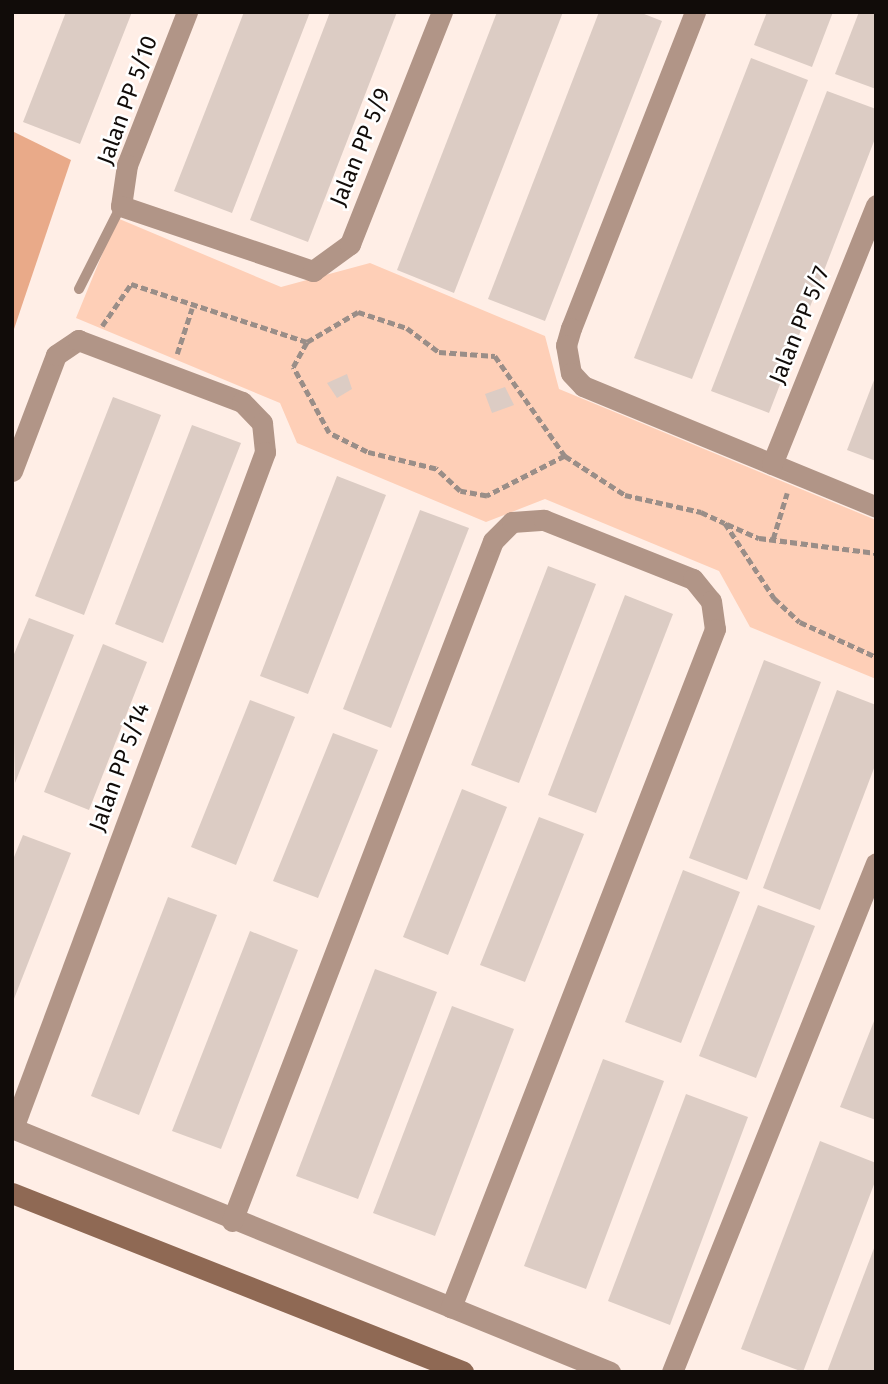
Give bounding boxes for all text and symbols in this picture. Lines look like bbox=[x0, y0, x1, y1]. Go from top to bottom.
street label: Jalan PP 5/10 bbox=[91, 32, 163, 168]
street label: Jalan PP 5/9 bbox=[324, 84, 396, 210]
street label: Jalan PP 5/7 bbox=[763, 262, 835, 388]
street label: Jalan PP 5/14 bbox=[83, 699, 155, 835]

